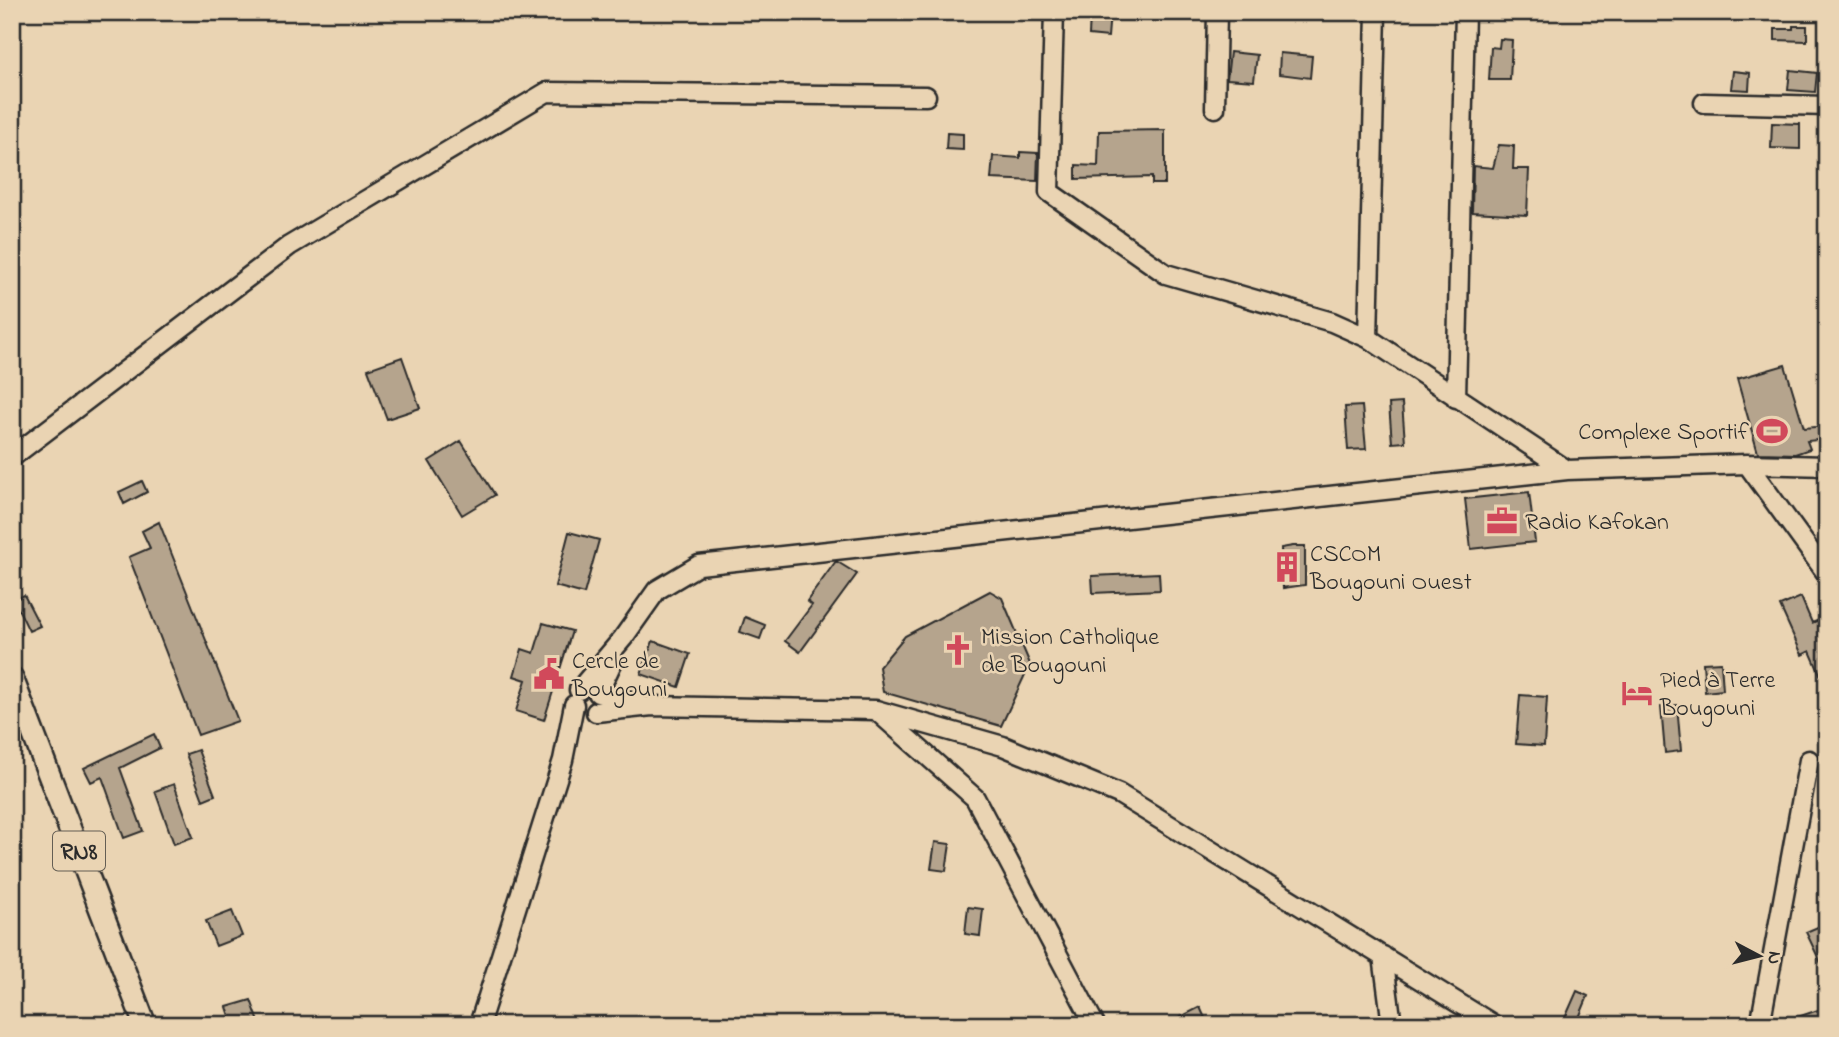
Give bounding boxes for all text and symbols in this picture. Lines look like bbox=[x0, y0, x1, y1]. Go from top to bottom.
sports icon: Complexe Sportif bbox=[1755, 414, 1789, 448]
place label: Complexe Sportif bbox=[1578, 416, 1750, 451]
office icon: Radio Kafokan bbox=[1485, 504, 1519, 538]
place label: Radio Kafokan bbox=[1525, 506, 1669, 541]
place label: CSCOM Bougouni Ouest bbox=[1309, 538, 1472, 601]
building icon: CSCOM Bougouni Ouest bbox=[1270, 550, 1304, 584]
place label: Mission Catholique de Bougouni bbox=[981, 621, 1159, 684]
church icon: Mission Catholique de Bougouni bbox=[941, 633, 975, 667]
place label: Cercle de Bougouni bbox=[571, 645, 667, 708]
public building icon: Cercle de Bougouni bbox=[532, 657, 566, 691]
place label: Pied à Terre Bougouni bbox=[1659, 664, 1776, 727]
hotel icon: Pied à Terre Bougouni bbox=[1620, 676, 1654, 710]
road number: RN8 bbox=[53, 832, 105, 870]
north arrow bbox=[1724, 922, 1794, 992]
text: N bbox=[1759, 950, 1788, 966]

